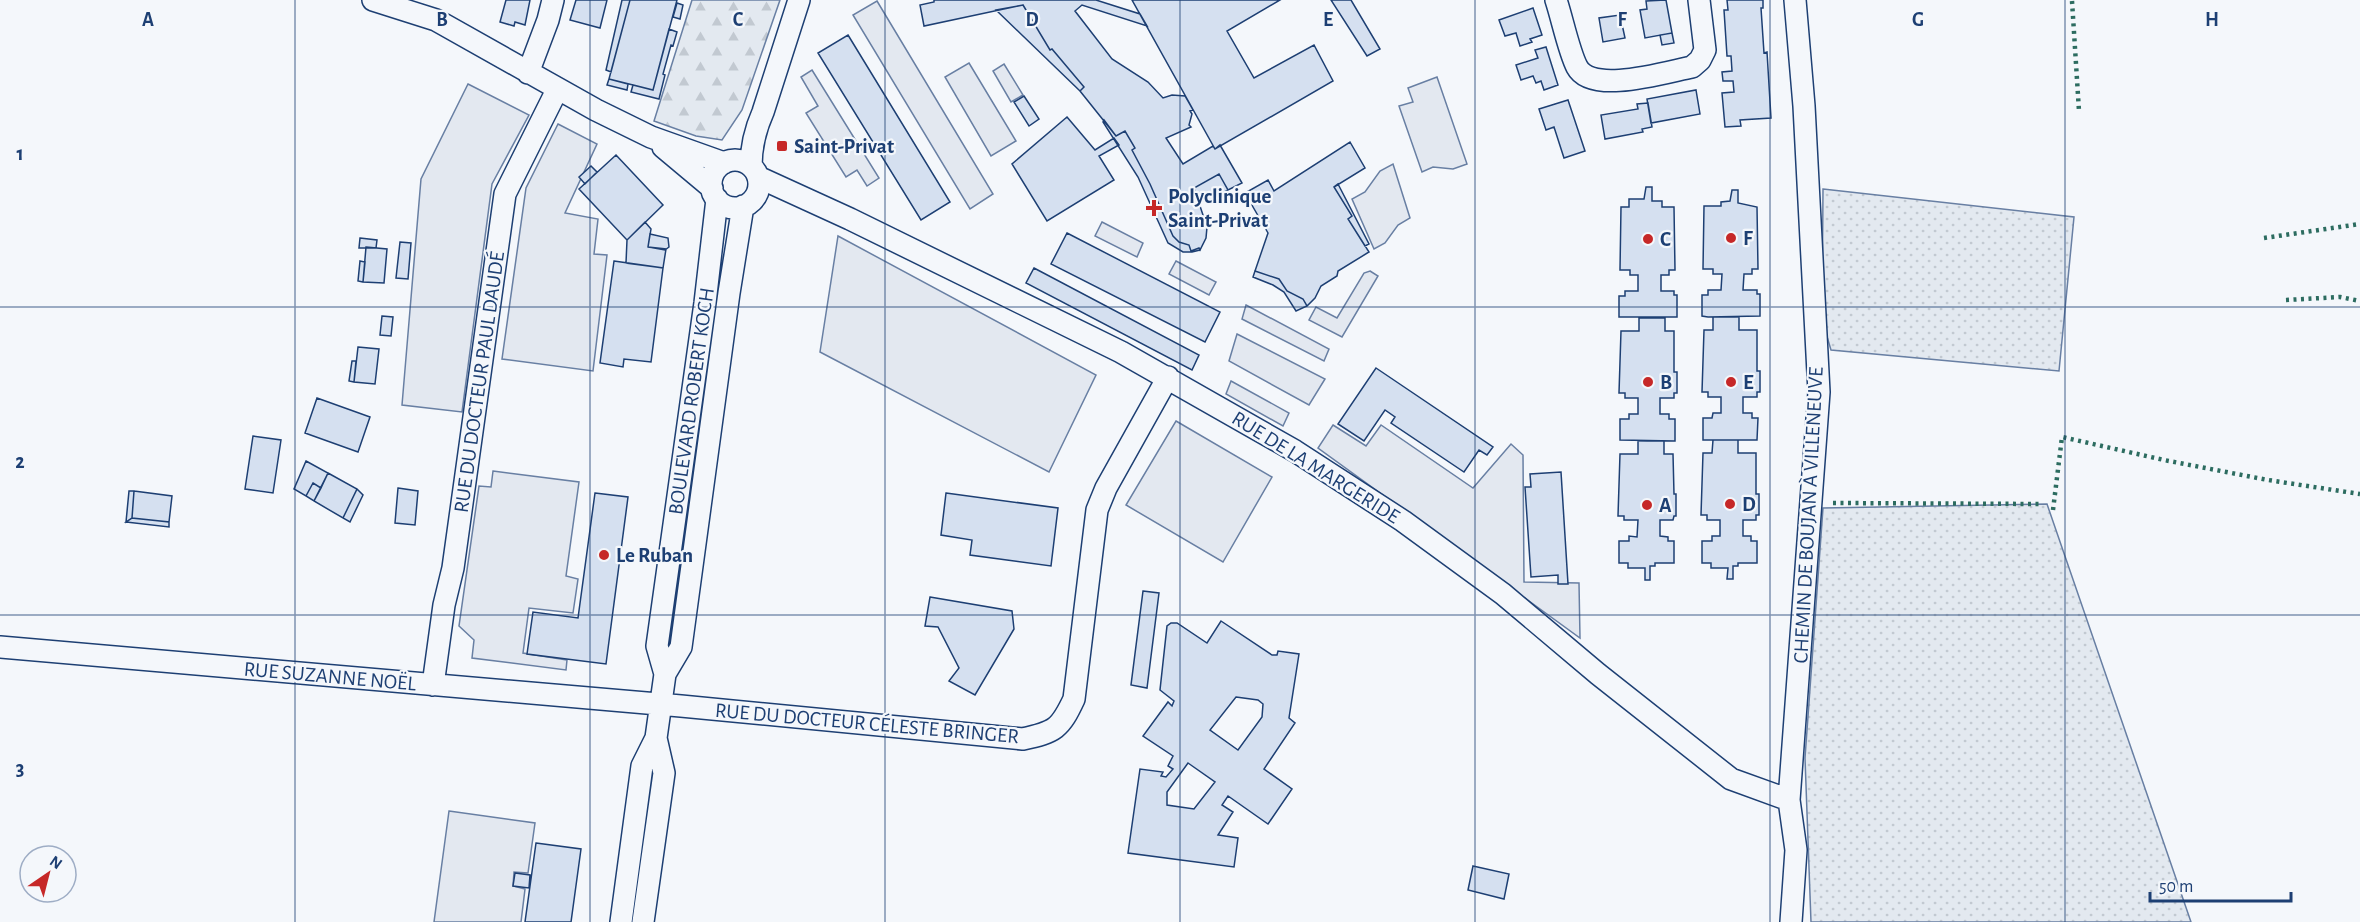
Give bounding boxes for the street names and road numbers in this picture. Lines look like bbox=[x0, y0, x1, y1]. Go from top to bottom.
street label: RUE DU DOCTEUR PAUL DAUDÉ bbox=[449, 250, 508, 514]
street label: BOULEVARD ROBERT KOCH bbox=[665, 286, 718, 516]
street label: CHEMIN DE BOUJAN À VILLENEUVE bbox=[1788, 366, 1827, 664]
street label: RUE DE LA MARGERIDE bbox=[1228, 407, 1403, 528]
street label: RUE SUZANNE NOËL bbox=[243, 658, 417, 695]
street label: RUE DU DOCTEUR CÉLESTE BRINGER bbox=[714, 698, 1020, 747]

